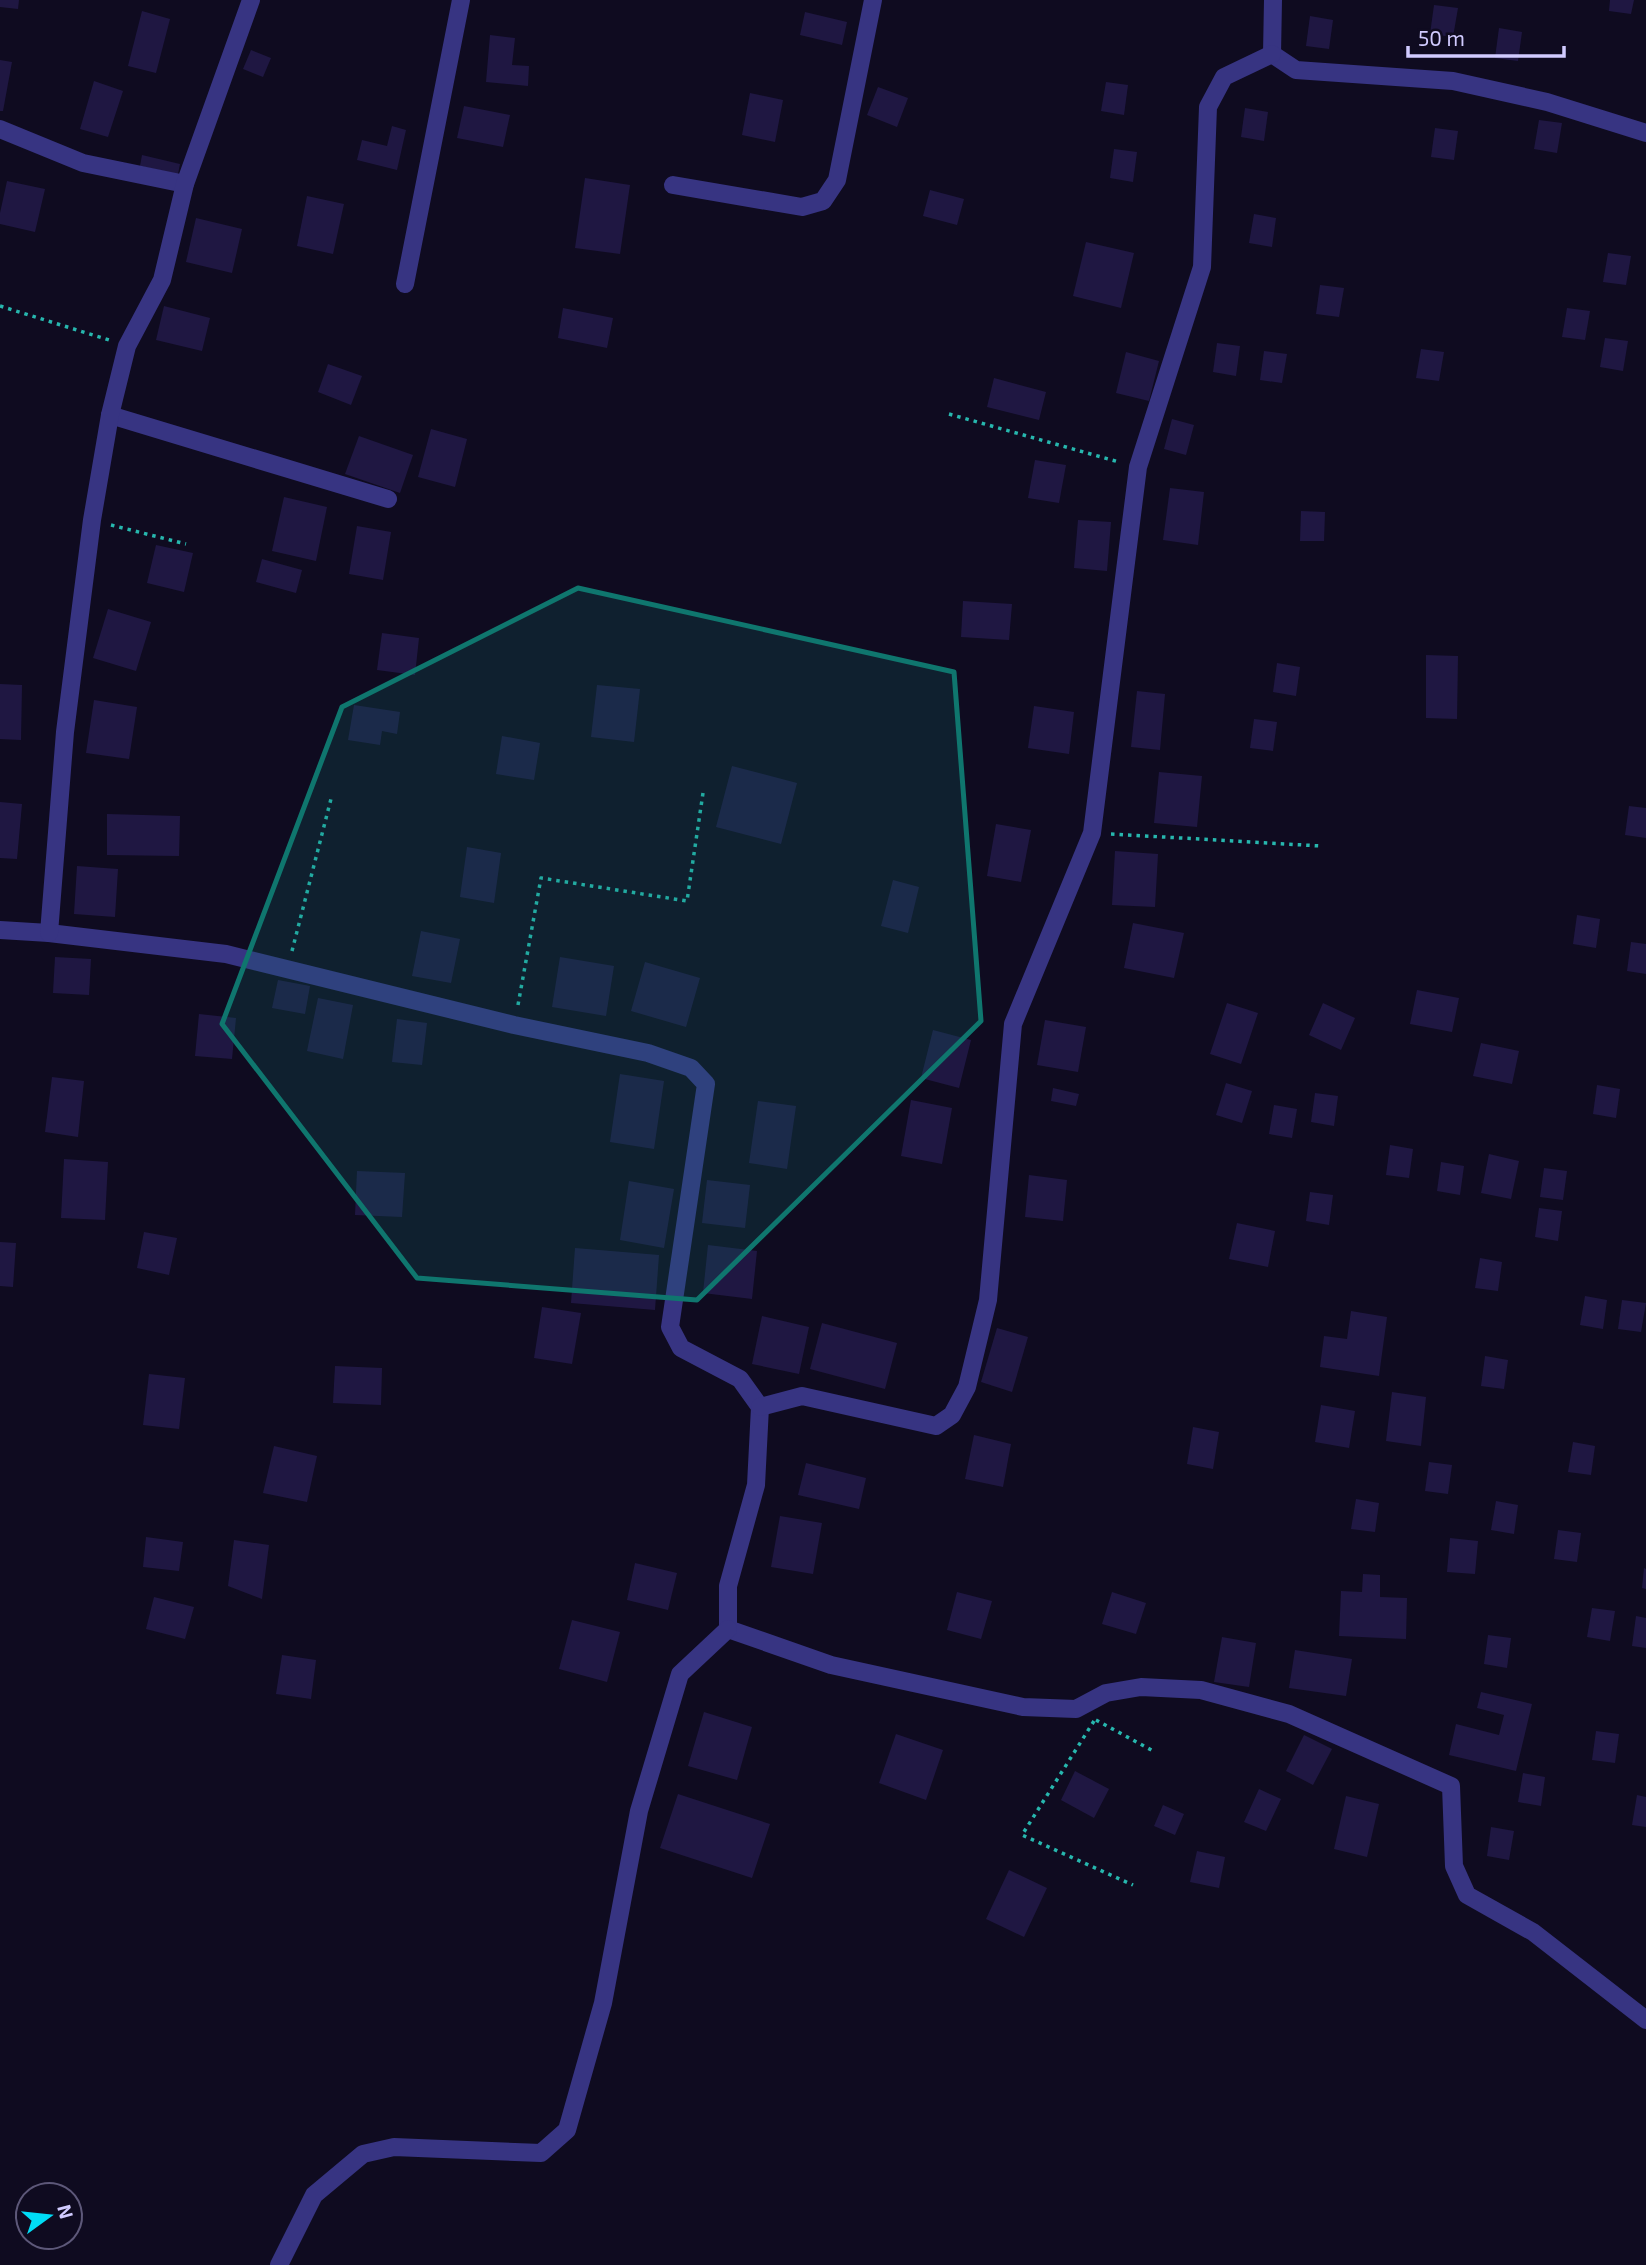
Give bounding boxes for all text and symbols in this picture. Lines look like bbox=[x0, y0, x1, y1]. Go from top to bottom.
scale bar bbox=[1408, 14, 1564, 58]
text: 50 m bbox=[1418, 25, 1465, 50]
north arrow bbox=[14, 2181, 84, 2251]
text: N bbox=[53, 2202, 79, 2221]

